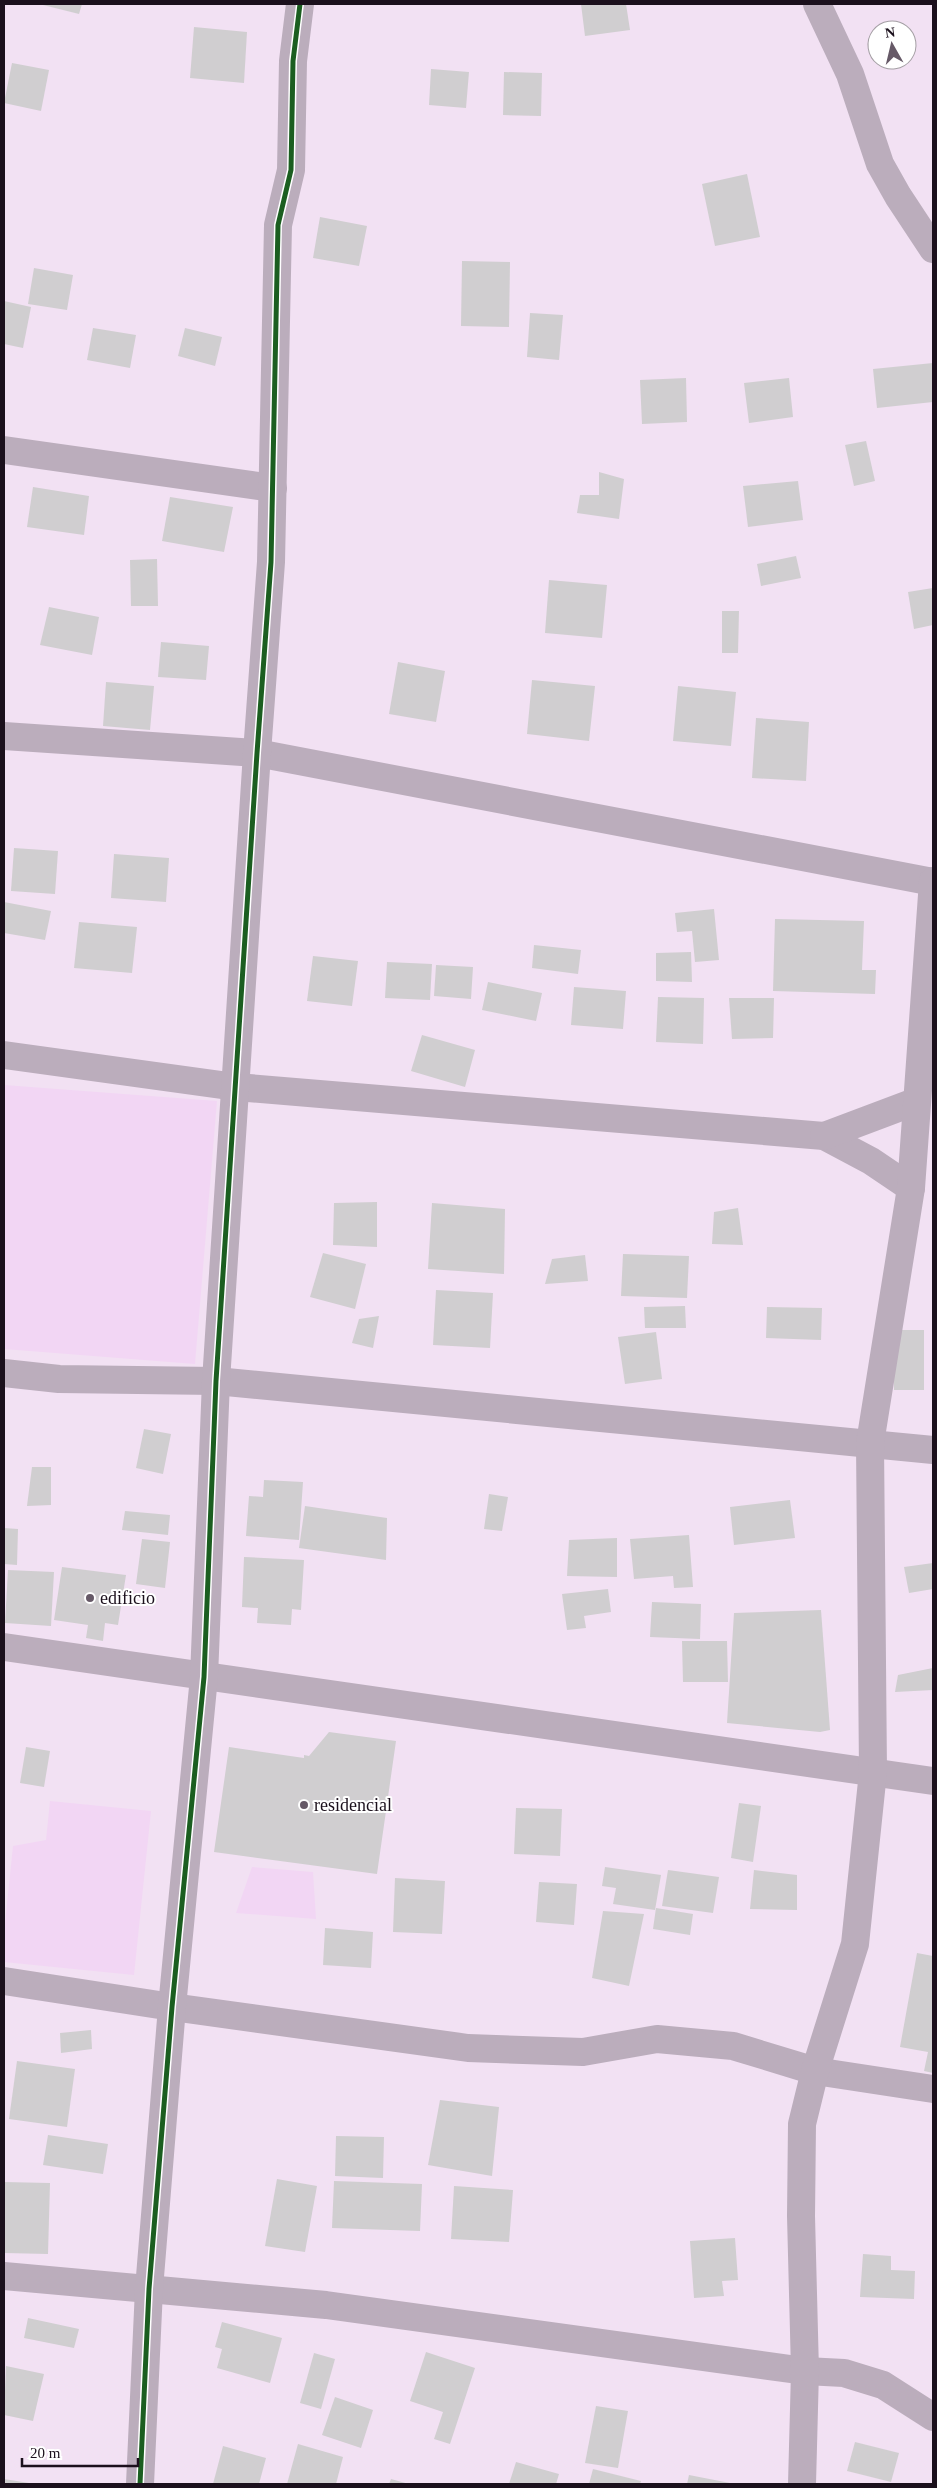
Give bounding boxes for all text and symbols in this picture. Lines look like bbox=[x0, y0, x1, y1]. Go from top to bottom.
north arrow bbox=[867, 20, 917, 70]
text: N bbox=[884, 24, 896, 41]
place label: edificio bbox=[100, 1588, 155, 1608]
marker: edificio bbox=[84, 1592, 96, 1604]
place label: residencial bbox=[314, 1795, 392, 1815]
marker: residencial bbox=[298, 1799, 310, 1811]
scale bar bbox=[22, 2436, 139, 2468]
text: 20 m bbox=[30, 2445, 61, 2461]

